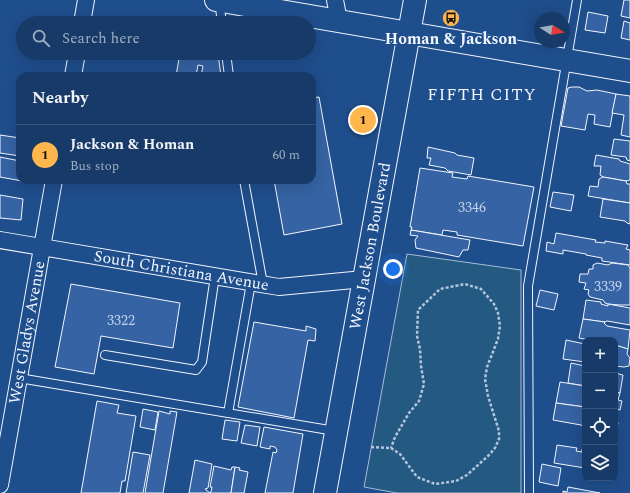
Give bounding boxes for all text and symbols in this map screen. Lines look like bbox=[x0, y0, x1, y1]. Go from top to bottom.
bus stop icon: Homan & Jackson bbox=[441, 8, 461, 28]
north arrow bbox=[534, 12, 570, 48]
search box bbox=[16, 16, 316, 60]
icon: search bbox=[30, 27, 52, 49]
text: Search here bbox=[62, 27, 140, 50]
place label: Homan & Jackson bbox=[385, 27, 517, 51]
district label: FIFTH CITY bbox=[427, 82, 537, 108]
text: Nearby bbox=[32, 85, 88, 111]
pin: 1 bbox=[350, 105, 376, 135]
text: Jackson & Homan bbox=[70, 133, 194, 156]
text: 1 bbox=[41, 145, 49, 165]
text: 60 m bbox=[273, 145, 300, 165]
text: Bus stop bbox=[70, 156, 119, 176]
street label: West Jackson Boulevard bbox=[343, 160, 397, 332]
house number: 3346 bbox=[458, 197, 486, 218]
street label: South Christiana Avenue bbox=[92, 244, 271, 297]
street label: West Gladys Avenue bbox=[3, 259, 51, 406]
your location bbox=[383, 259, 403, 279]
house number: 3339 bbox=[594, 276, 622, 297]
house number: 3322 bbox=[107, 310, 135, 331]
map controls bbox=[582, 337, 618, 481]
button: + bbox=[582, 337, 618, 373]
button: − bbox=[582, 373, 618, 409]
button: locate bbox=[582, 409, 618, 445]
button: layers bbox=[582, 445, 618, 481]

